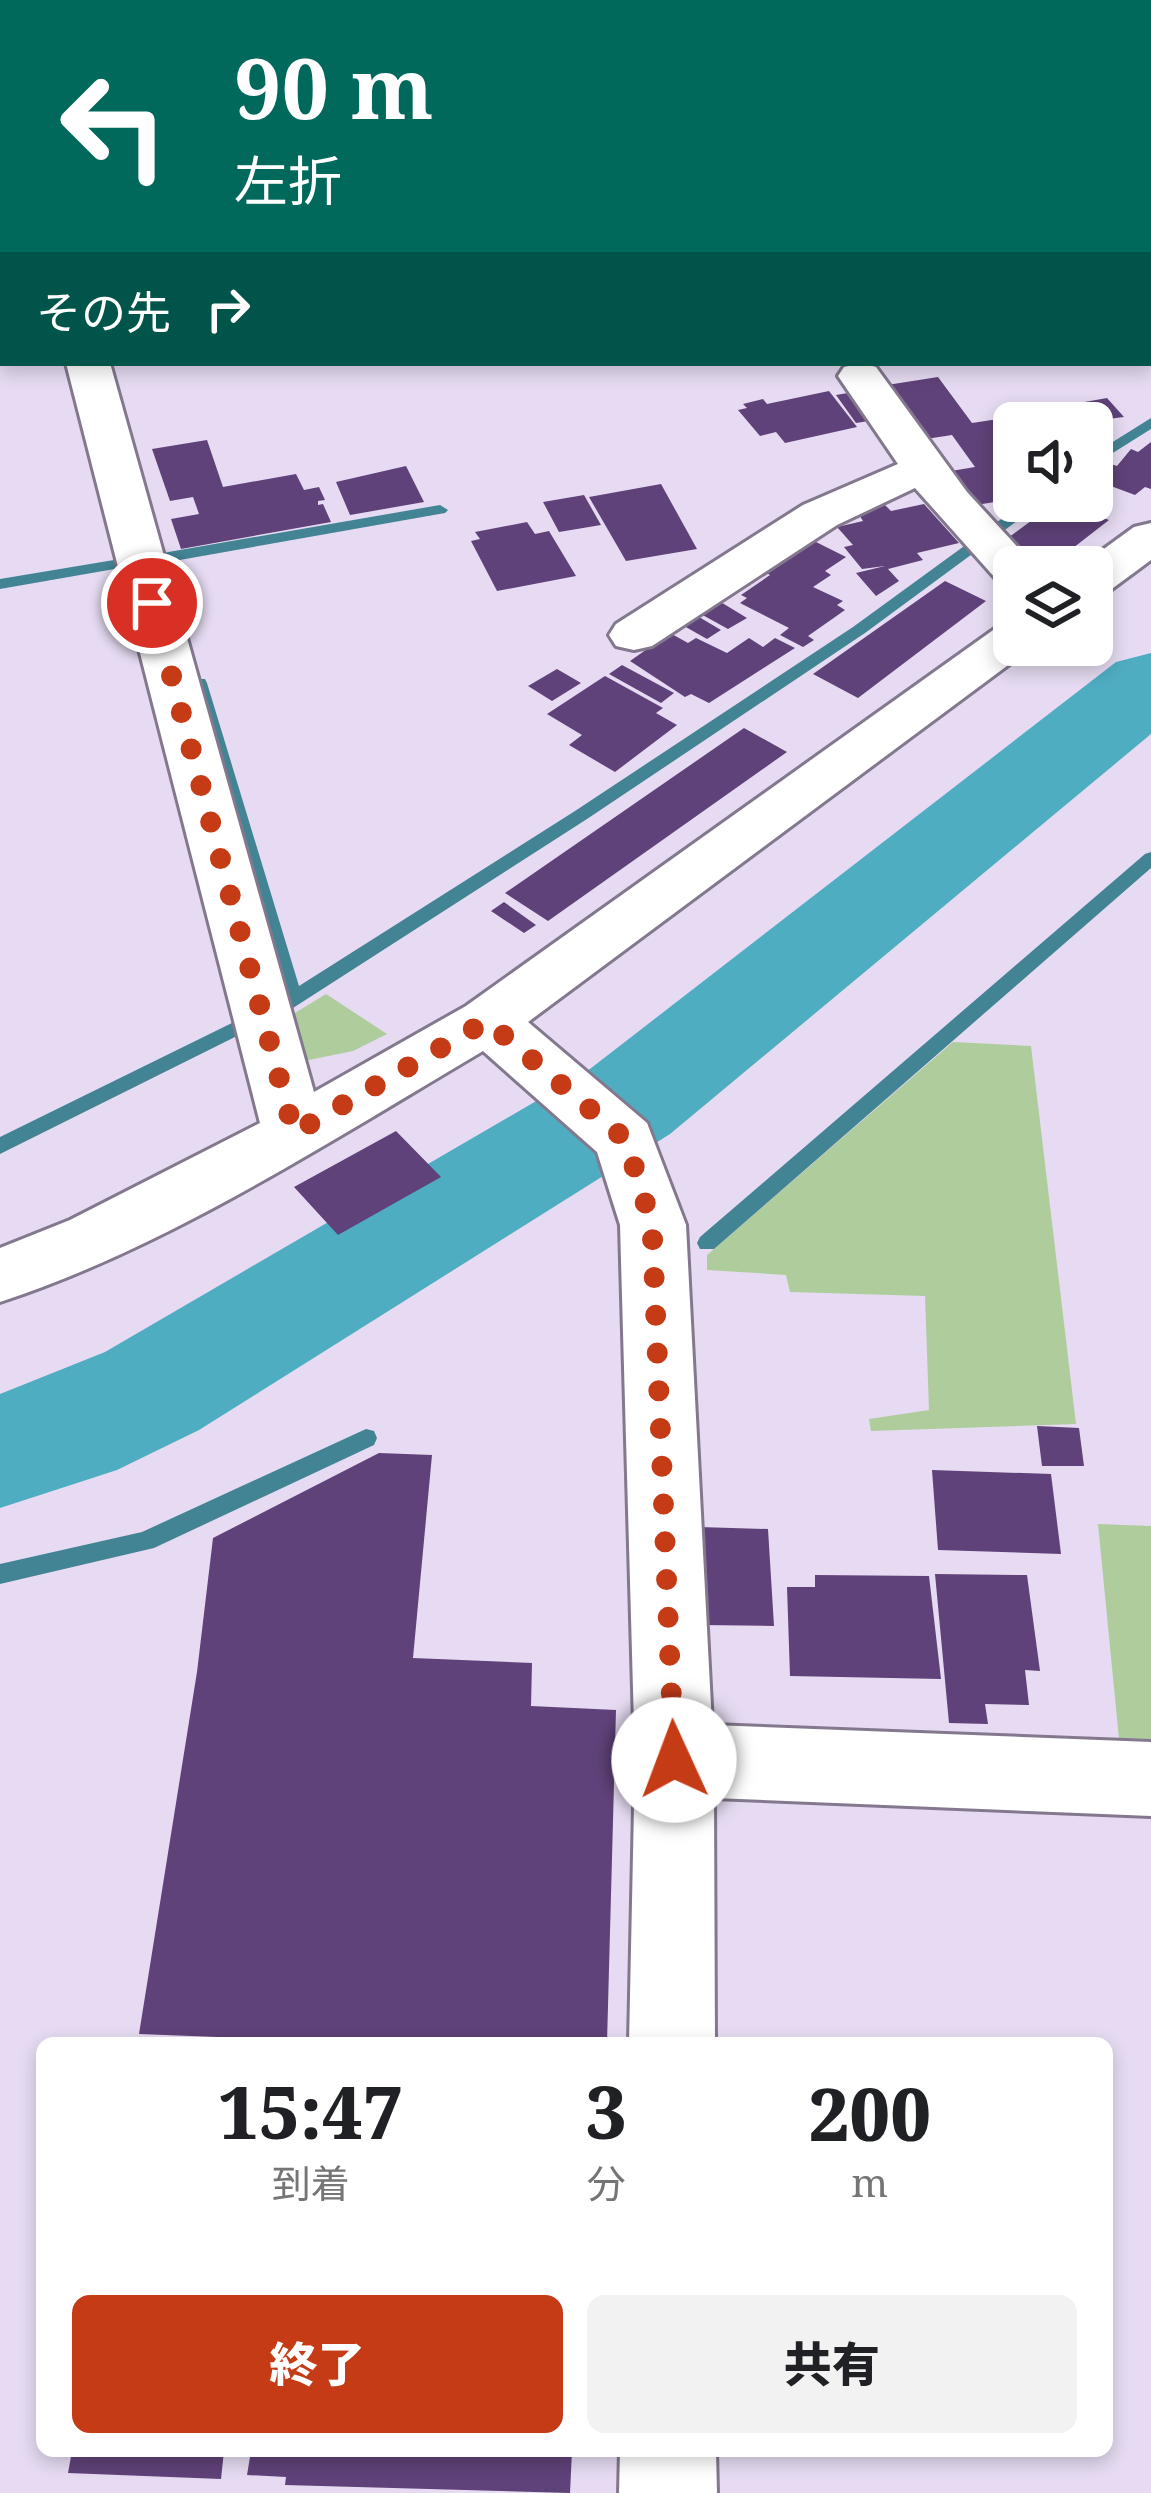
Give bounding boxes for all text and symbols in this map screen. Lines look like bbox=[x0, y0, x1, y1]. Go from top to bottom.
text: 90 m bbox=[234, 29, 434, 144]
icon: left bbox=[36, 48, 192, 204]
text: 左折 bbox=[234, 143, 342, 217]
icon: right bbox=[195, 276, 261, 342]
text: その先 bbox=[36, 281, 171, 342]
map controls bbox=[993, 402, 1113, 666]
button: sound bbox=[993, 402, 1113, 522]
button: layers bbox=[993, 546, 1113, 666]
pin bbox=[101, 552, 203, 654]
icon: arrive bbox=[119, 570, 185, 636]
position arrow bbox=[611, 1697, 737, 1823]
text: 15:47 bbox=[218, 2062, 404, 2160]
text: 3 bbox=[586, 2062, 627, 2160]
text: 200 bbox=[808, 2064, 931, 2162]
text: m bbox=[851, 2155, 888, 2208]
text: 到着 bbox=[272, 2156, 350, 2209]
text: 分 bbox=[587, 2156, 626, 2209]
button: 終了 bbox=[72, 2295, 563, 2433]
button: 共有 bbox=[587, 2295, 1077, 2433]

